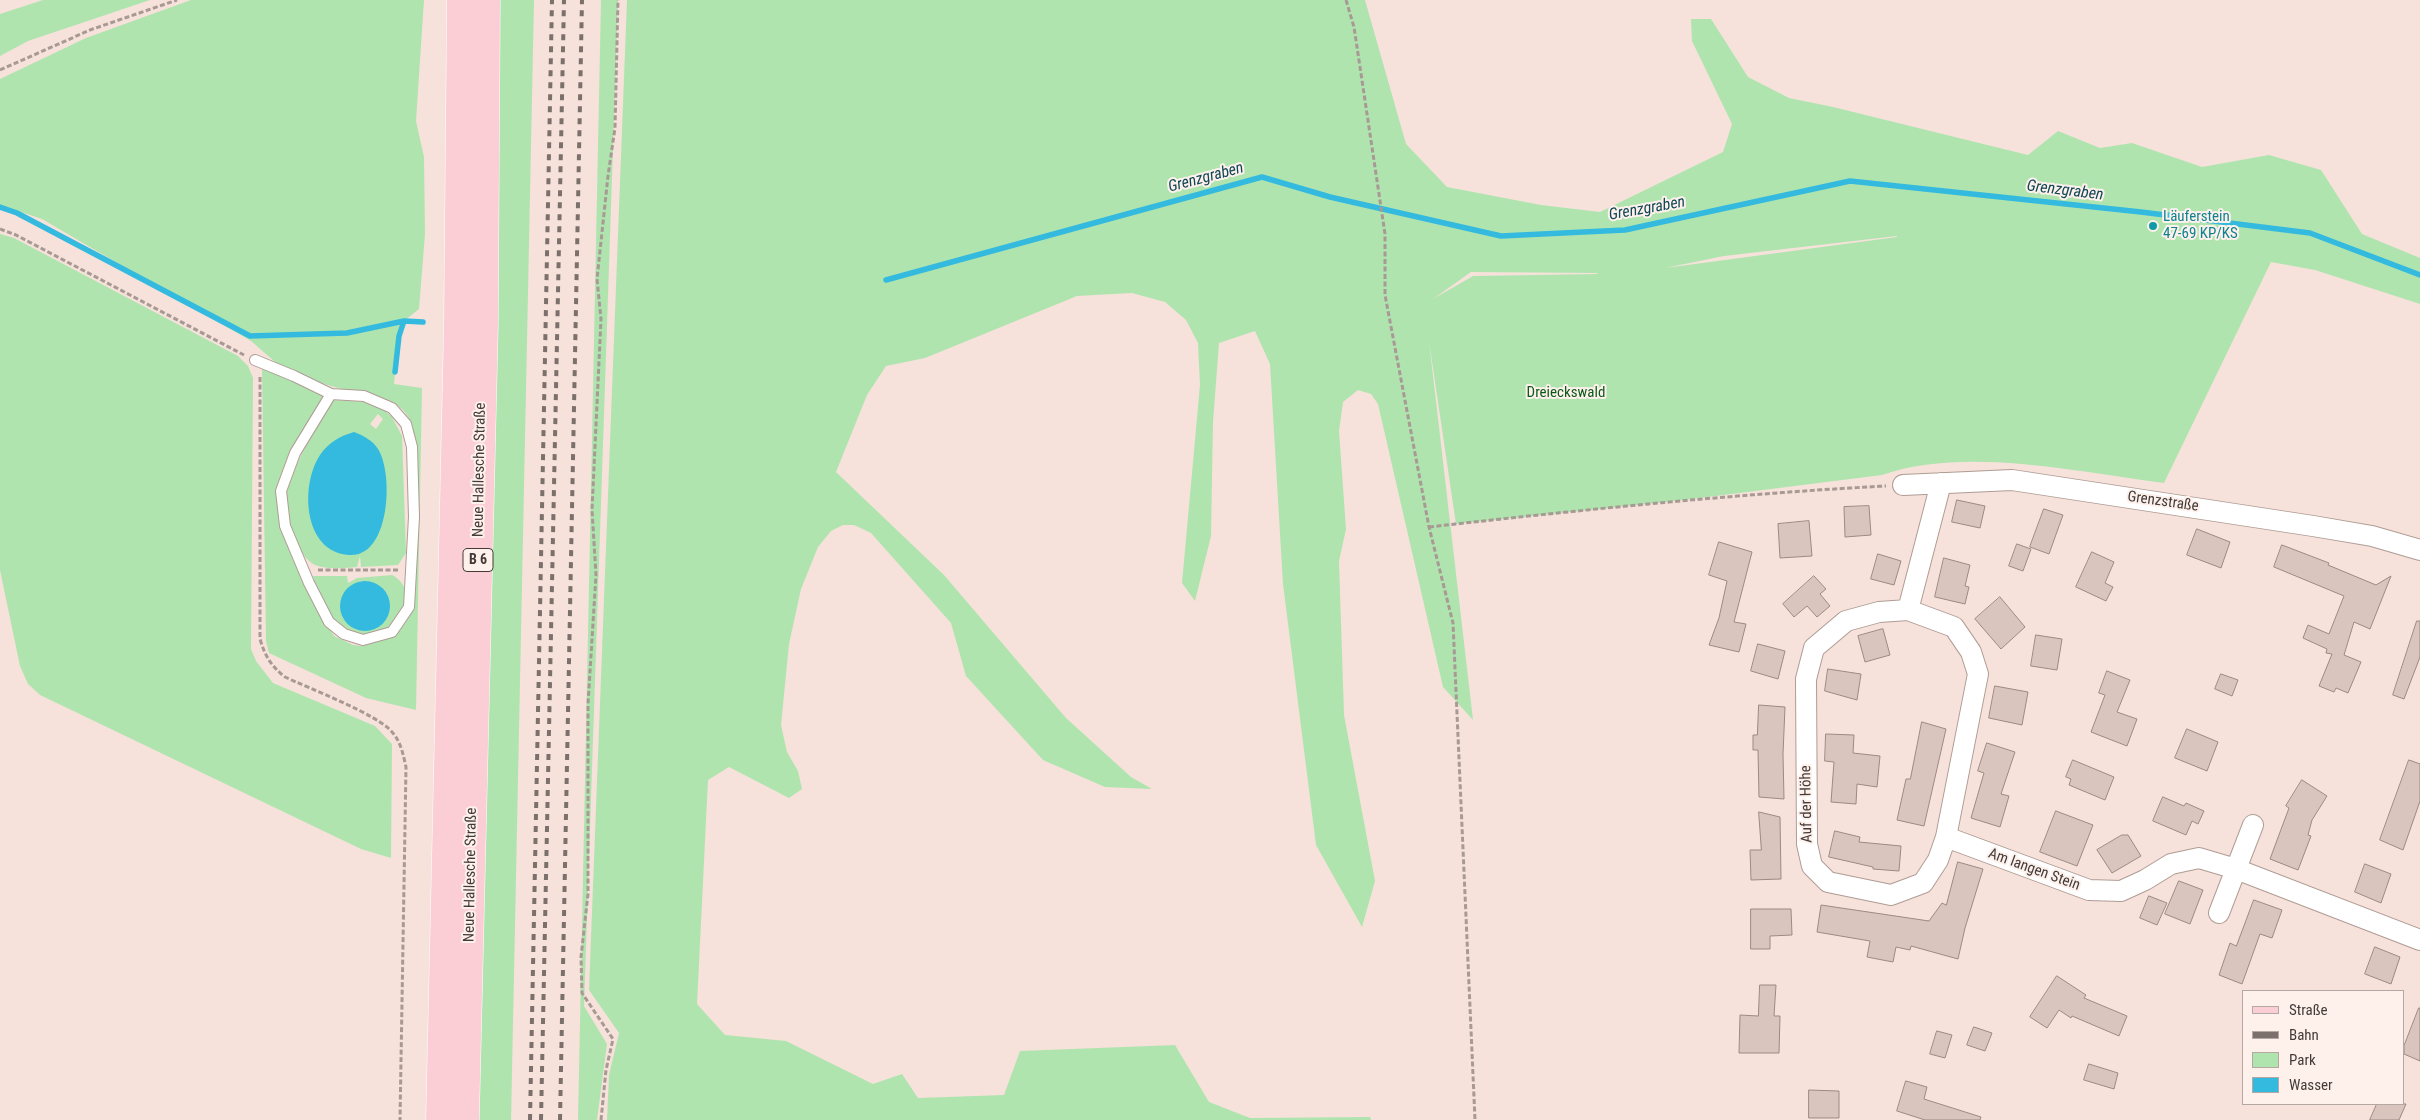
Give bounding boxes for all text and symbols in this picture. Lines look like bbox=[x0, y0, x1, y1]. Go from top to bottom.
water label: Grenzgraben bbox=[1166, 159, 1246, 197]
water label: Grenzgraben bbox=[2026, 177, 2104, 205]
water label: Grenzgraben bbox=[1607, 193, 1687, 225]
place label: Läuferstein 47-69 KP/KS bbox=[2163, 208, 2238, 243]
marker: Läuferstein 47-69 KP/KS bbox=[2147, 220, 2159, 232]
park label: Dreieckswald bbox=[1527, 384, 1605, 402]
street label: Neue Hallesche Straße bbox=[470, 403, 490, 537]
street label: Grenzstraße bbox=[2126, 488, 2200, 516]
road number: B 6 bbox=[463, 548, 493, 572]
street label: Auf der Höhe bbox=[1797, 765, 1817, 843]
street label: Neue Hallesche Straße bbox=[461, 808, 481, 942]
street label: Am langen Stein bbox=[1986, 845, 2082, 895]
legend bbox=[2242, 990, 2405, 1105]
text: Straße bbox=[2289, 1001, 2328, 1019]
text: Bahn bbox=[2289, 1026, 2319, 1044]
text: Park bbox=[2289, 1051, 2316, 1069]
text: Wasser bbox=[2289, 1076, 2333, 1094]

